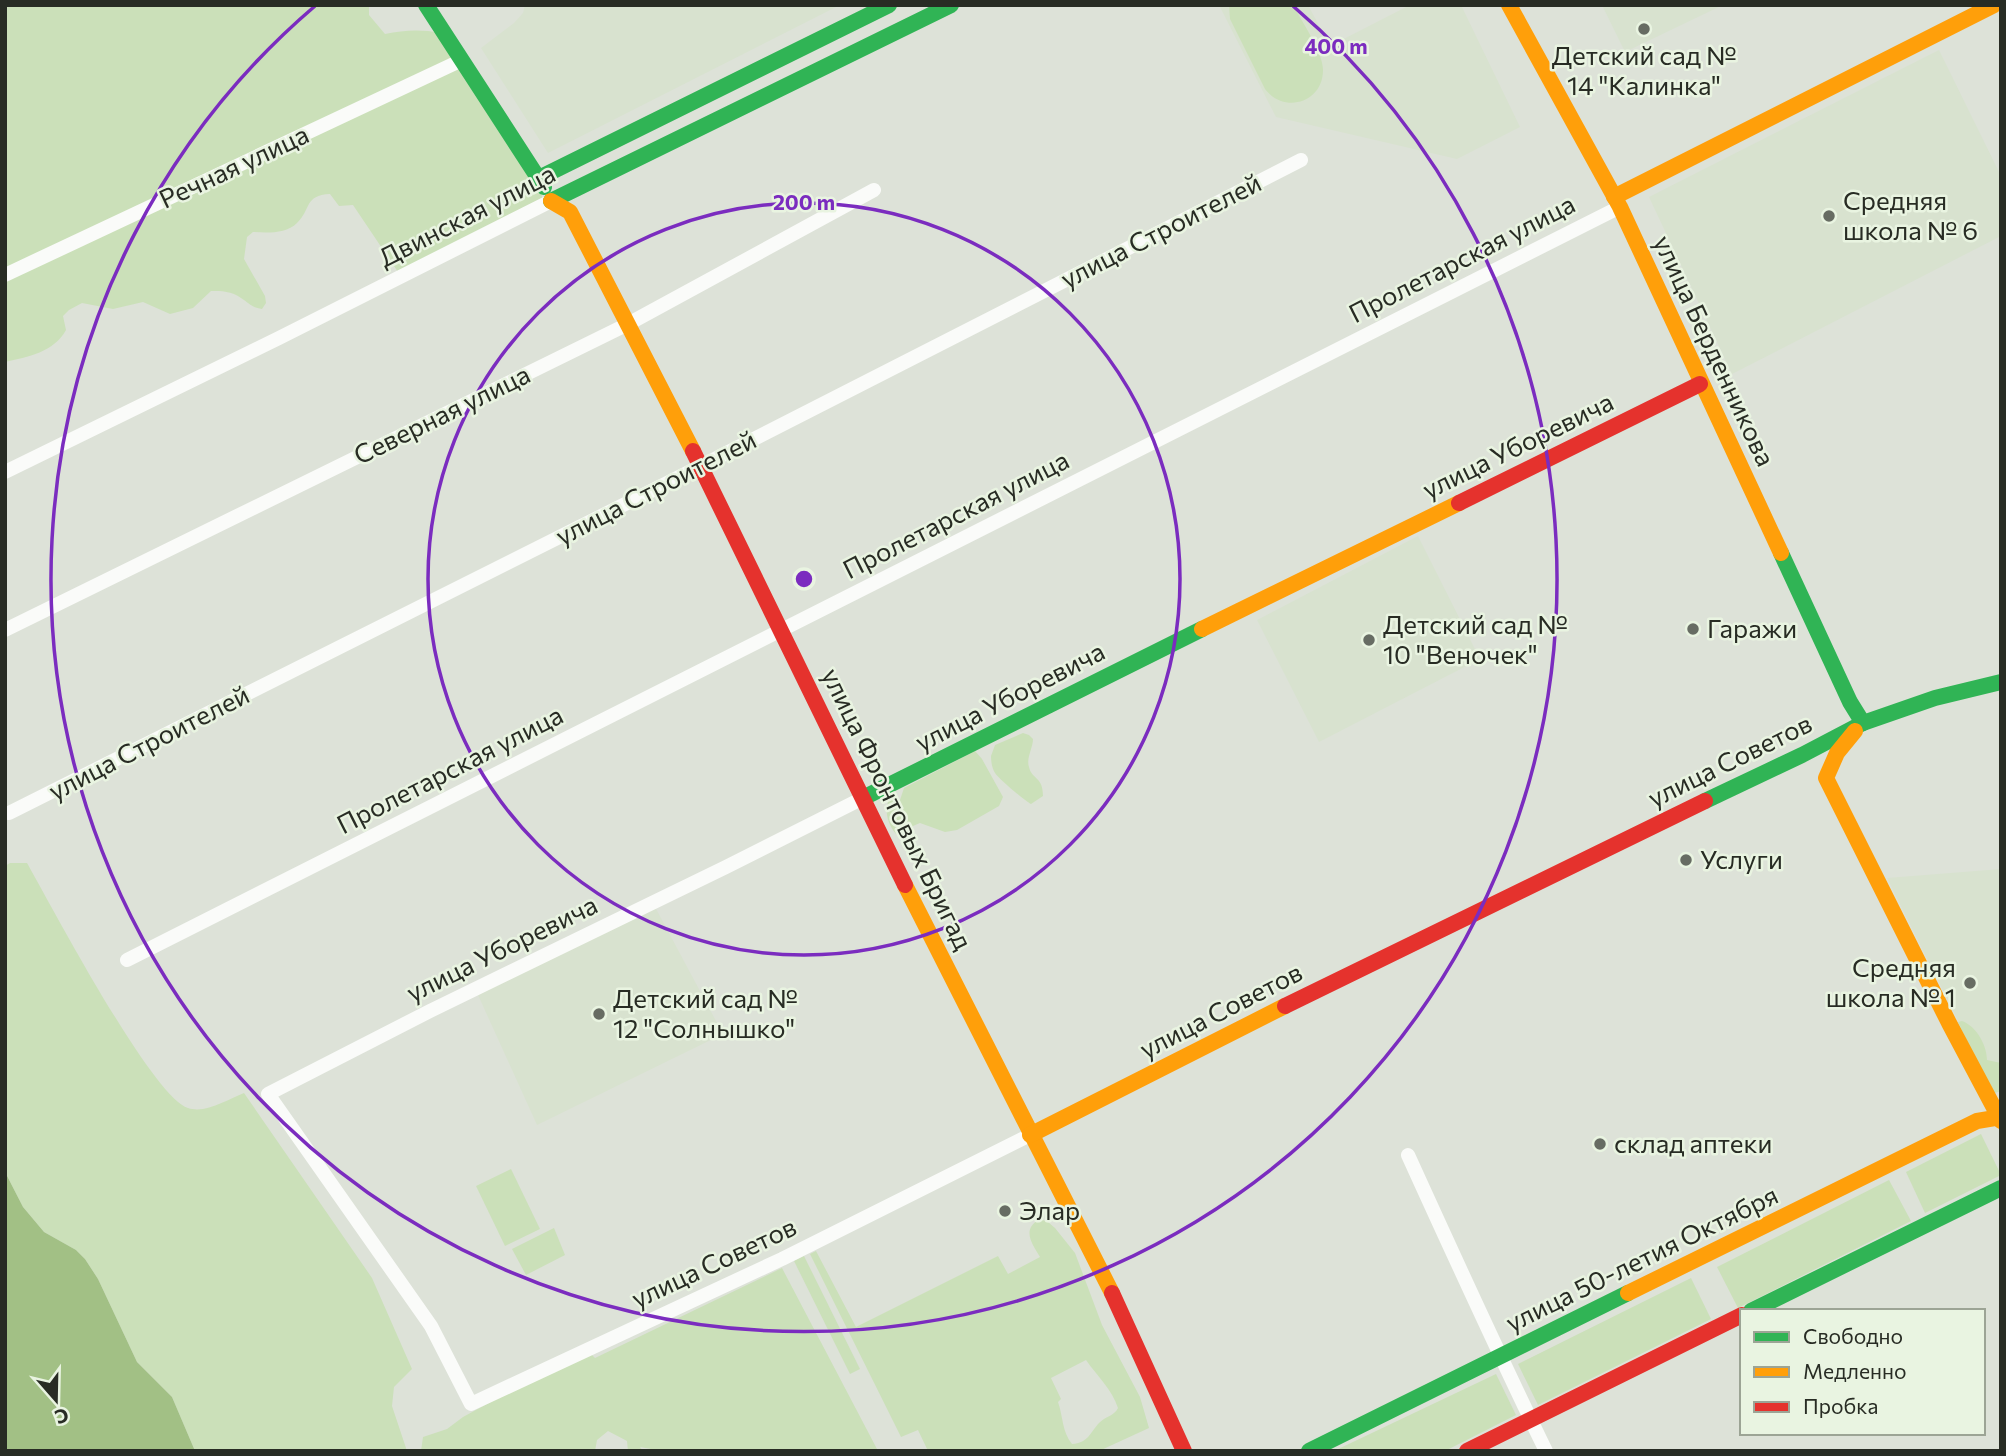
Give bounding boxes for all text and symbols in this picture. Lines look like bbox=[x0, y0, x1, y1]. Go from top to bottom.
marker: Детский сад № 14 "Калинка" bbox=[1636, 21, 1652, 37]
text: 400 m bbox=[1304, 33, 1368, 58]
place label: Детский сад № 14 "Калинка" bbox=[1552, 39, 1736, 100]
street label: Речная улица bbox=[154, 117, 313, 214]
street label: Двинская улица bbox=[373, 157, 560, 272]
street label: улица Строителей bbox=[1055, 166, 1266, 294]
place label: Средняя школа № 6 bbox=[1843, 184, 1978, 245]
street label: Пролетарская улица bbox=[1343, 187, 1580, 328]
text: 200 m bbox=[773, 189, 835, 214]
marker: Средняя школа № 6 bbox=[1821, 208, 1837, 224]
street label: улица Берденникова bbox=[1648, 230, 1782, 471]
street label: Северная улица bbox=[348, 358, 535, 470]
street label: улица Уборевича bbox=[1417, 385, 1618, 504]
street label: улица Строителей bbox=[550, 423, 761, 551]
street label: Пролетарская улица bbox=[837, 443, 1074, 584]
centre of rings bbox=[792, 567, 816, 591]
place label: Детский сад № 10 "Веночек" bbox=[1383, 608, 1568, 669]
place label: Гаражи bbox=[1707, 612, 1797, 643]
marker: Гаражи bbox=[1685, 621, 1701, 637]
marker: Детский сад № 10 "Веночек" bbox=[1361, 632, 1377, 648]
street label: улица Уборевича bbox=[909, 635, 1109, 757]
street label: улица Фронтовых Бригад bbox=[817, 663, 980, 954]
street label: улица Строителей bbox=[43, 678, 254, 806]
street label: Пролетарская улица bbox=[331, 698, 568, 839]
street label: улица Советов bbox=[1642, 707, 1816, 813]
place label: Услуги bbox=[1700, 843, 1783, 874]
marker: Услуги bbox=[1678, 852, 1694, 868]
street label: улица Уборевича bbox=[401, 888, 602, 1007]
place label: Средняя школа № 1 bbox=[1826, 951, 1956, 1012]
street label: улица Советов bbox=[1134, 955, 1307, 1064]
marker: Средняя школа № 1 bbox=[1962, 975, 1978, 991]
place label: Детский сад № 12 "Солнышко" bbox=[613, 982, 798, 1043]
marker: Детский сад № 12 "Солнышко" bbox=[591, 1006, 607, 1022]
place label: склад аптеки bbox=[1614, 1127, 1772, 1158]
marker: склад аптеки bbox=[1592, 1136, 1608, 1152]
street label: улица 50-летия Октября bbox=[1500, 1178, 1783, 1337]
place label: Элар bbox=[1019, 1194, 1080, 1225]
marker: Элар bbox=[997, 1203, 1013, 1219]
street label: улица Советов bbox=[626, 1210, 801, 1313]
legend bbox=[1740, 1309, 1985, 1435]
text: Свободно bbox=[1803, 1323, 1903, 1348]
text: Медленно bbox=[1803, 1358, 1907, 1383]
north arrow bbox=[21, 1365, 91, 1435]
text: Пробка bbox=[1803, 1393, 1878, 1418]
text: С bbox=[52, 1403, 72, 1429]

